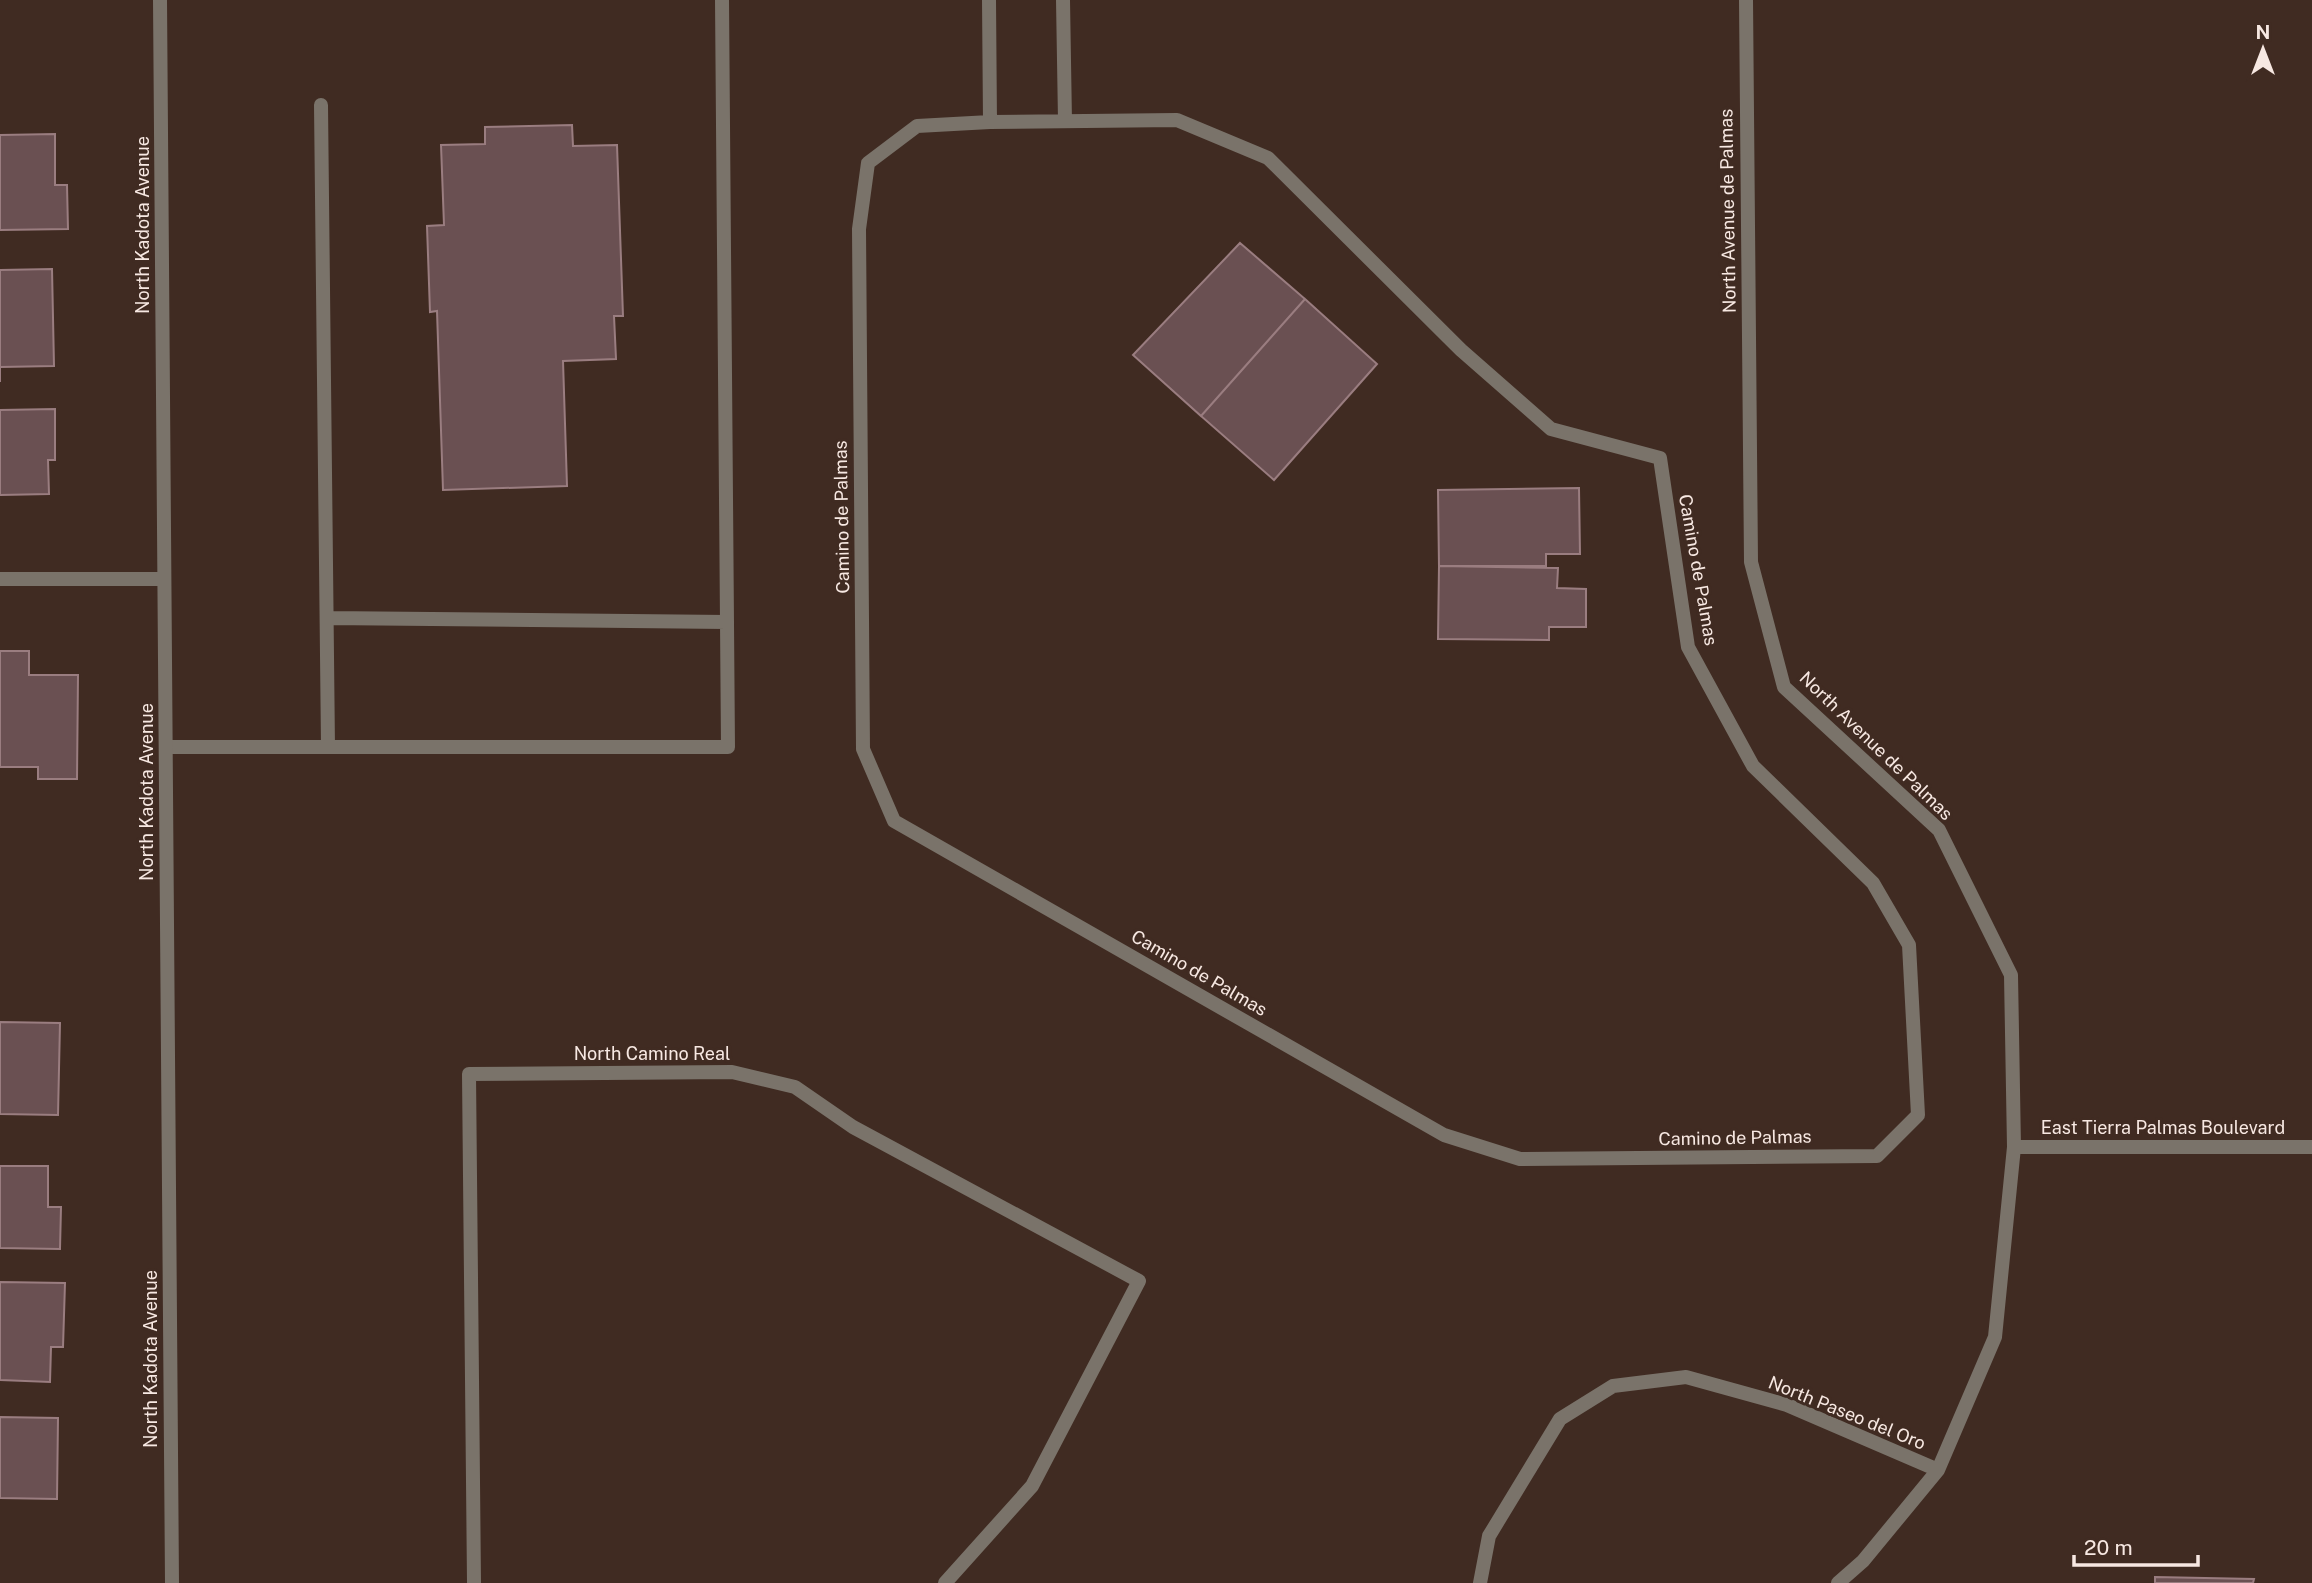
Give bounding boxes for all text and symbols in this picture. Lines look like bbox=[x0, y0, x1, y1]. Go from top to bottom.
north arrow bbox=[2228, 14, 2298, 84]
text: N bbox=[2256, 21, 2270, 43]
street label: North Avenue de Palmas bbox=[1715, 109, 1740, 313]
street label: North Kadota Avenue bbox=[132, 136, 153, 314]
street label: Camino de Palmas bbox=[830, 440, 853, 594]
street label: Camino de Palmas bbox=[1675, 493, 1722, 647]
street label: North Avenue de Palmas bbox=[1796, 667, 1957, 824]
street label: North Kadota Avenue bbox=[136, 703, 157, 881]
street label: Camino de Palmas bbox=[1128, 925, 1271, 1020]
street label: North Camino Real bbox=[574, 1043, 730, 1064]
street label: East Tierra Palmas Boulevard bbox=[2041, 1117, 2285, 1138]
street label: Camino de Palmas bbox=[1658, 1126, 1812, 1149]
street label: North Kadota Avenue bbox=[140, 1270, 161, 1448]
street label: North Paseo del Oro bbox=[1765, 1371, 1929, 1454]
scale bar bbox=[2074, 1524, 2198, 1568]
text: 20 m bbox=[2084, 1535, 2133, 1560]

